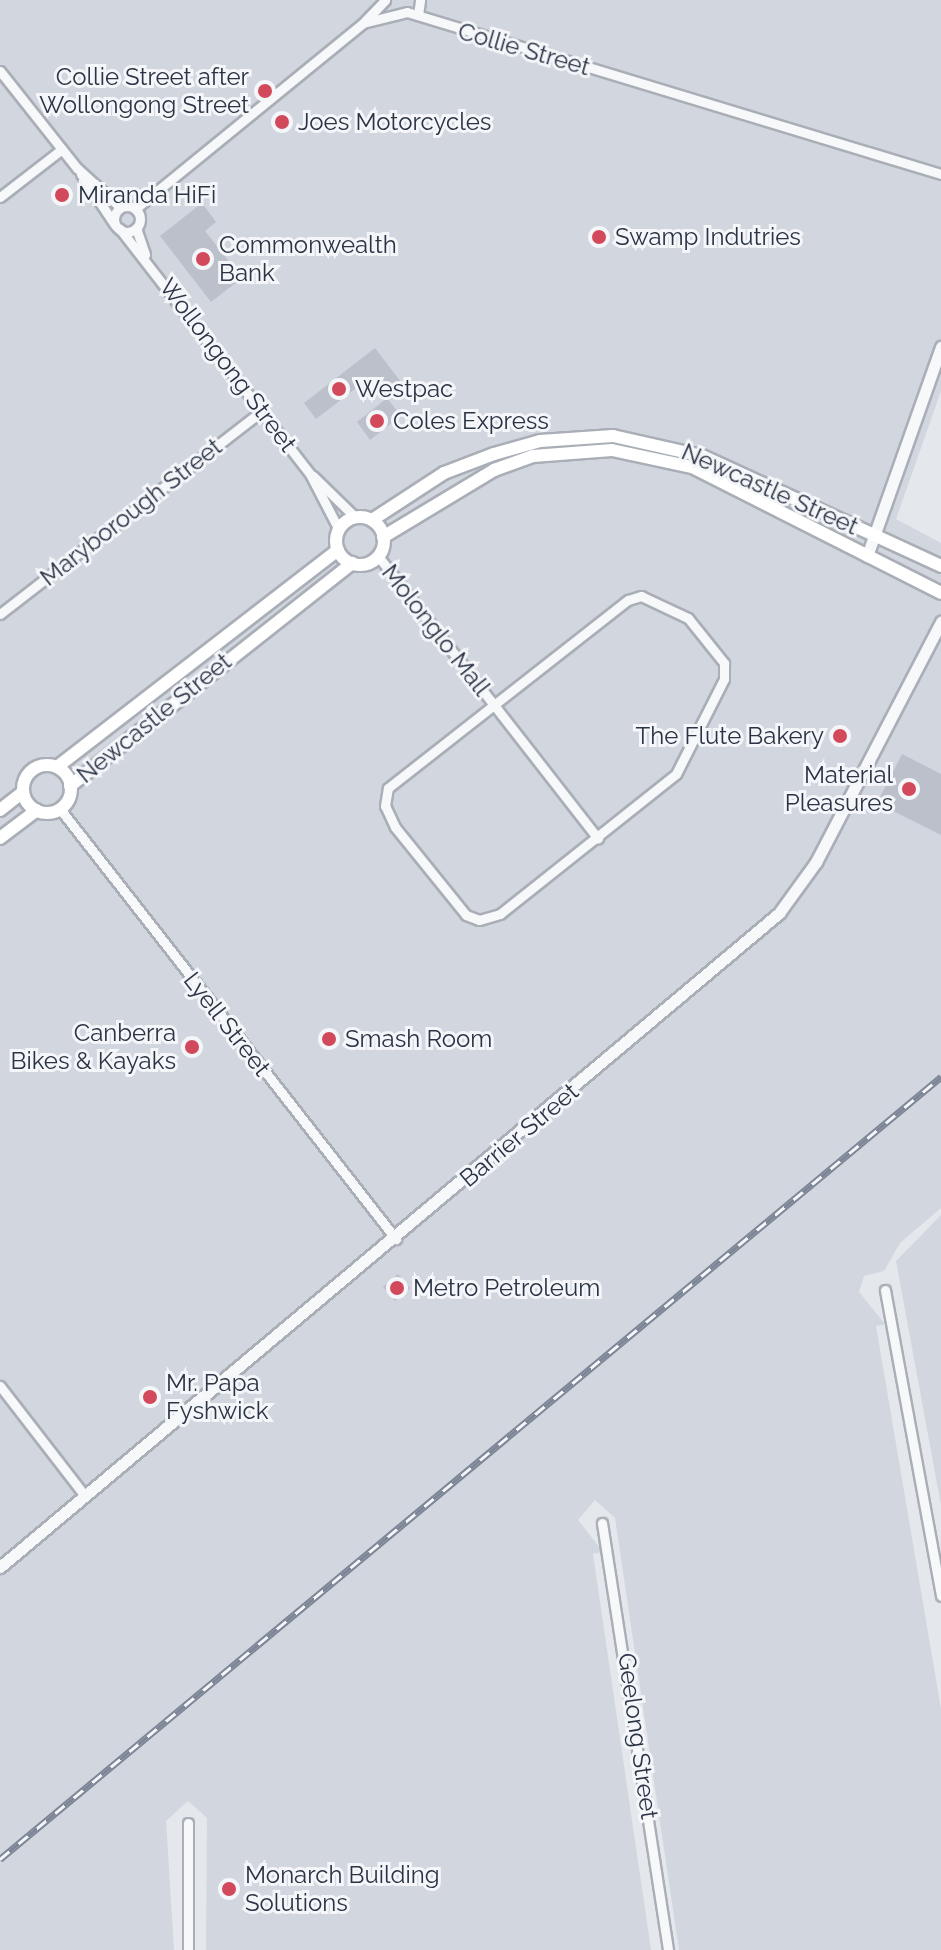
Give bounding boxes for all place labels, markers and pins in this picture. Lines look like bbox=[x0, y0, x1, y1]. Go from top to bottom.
place label: Collie Street after Wollongong Street bbox=[39, 63, 249, 119]
marker: Collie Street after Wollongong Street bbox=[256, 82, 274, 100]
place label: Joes Motorcycles bbox=[298, 108, 491, 136]
marker: Joes Motorcycles bbox=[273, 113, 291, 131]
place label: Miranda HiFi bbox=[78, 181, 216, 209]
marker: Miranda HiFi bbox=[53, 186, 71, 204]
place label: Swamp Indutries bbox=[615, 223, 801, 251]
marker: Swamp Indutries bbox=[590, 228, 608, 246]
place label: Commonwealth Bank bbox=[219, 231, 397, 287]
marker: Commonwealth Bank bbox=[194, 250, 212, 268]
place label: Westpac bbox=[355, 375, 453, 403]
marker: Westpac bbox=[330, 380, 348, 398]
place label: Coles Express bbox=[393, 407, 549, 435]
marker: Coles Express bbox=[368, 412, 386, 430]
place label: The Flute Bakery bbox=[636, 722, 824, 750]
marker: The Flute Bakery bbox=[831, 727, 849, 745]
place label: Material Pleasures bbox=[785, 761, 893, 817]
marker: Material Pleasures bbox=[900, 780, 918, 798]
place label: Canberra Bikes & Kayaks bbox=[11, 1019, 176, 1075]
place label: Smash Room bbox=[345, 1025, 492, 1053]
marker: Smash Room bbox=[320, 1030, 338, 1048]
marker: Canberra Bikes & Kayaks bbox=[183, 1038, 201, 1056]
place label: Metro Petroleum bbox=[413, 1274, 600, 1302]
marker: Metro Petroleum bbox=[388, 1279, 406, 1297]
place label: Mr. Papa Fyshwick bbox=[166, 1369, 268, 1425]
marker: Mr. Papa Fyshwick bbox=[141, 1388, 159, 1406]
place label: Monarch Building Solutions bbox=[245, 1861, 440, 1917]
marker: Monarch Building Solutions bbox=[220, 1880, 238, 1898]

